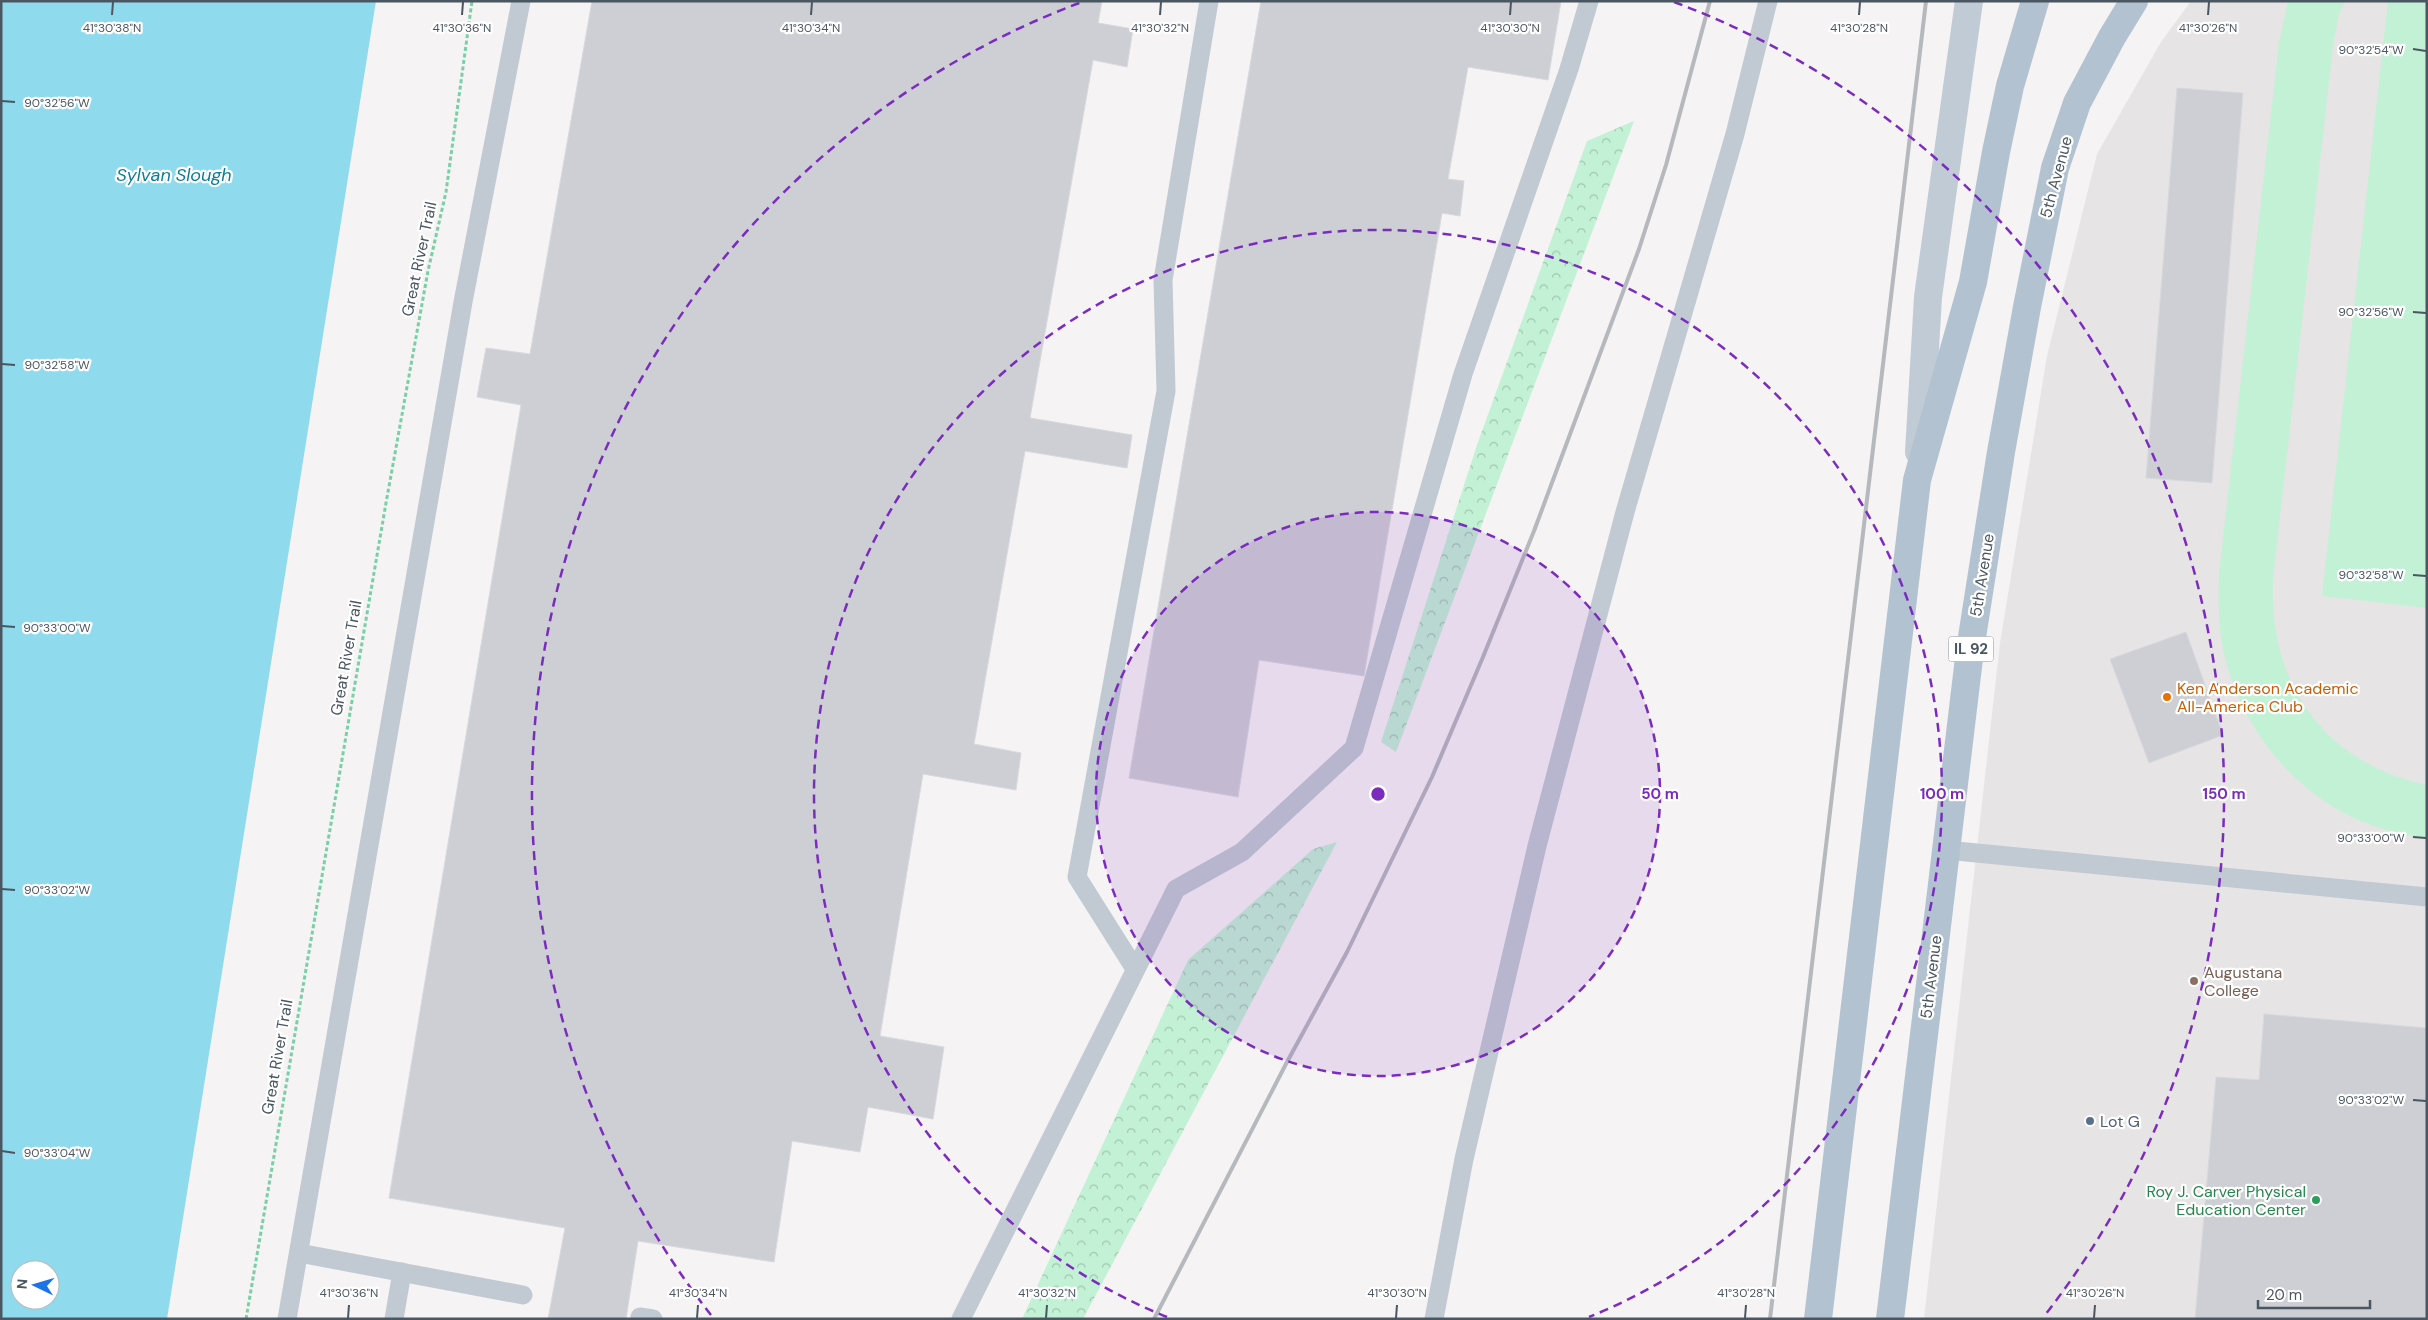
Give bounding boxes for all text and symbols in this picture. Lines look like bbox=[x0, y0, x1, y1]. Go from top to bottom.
text: 41°30'38"N bbox=[83, 20, 141, 36]
text: 41°30'36"N bbox=[433, 20, 491, 36]
text: 41°30'34"N bbox=[782, 20, 840, 36]
text: 41°30'32"N bbox=[1131, 20, 1189, 36]
text: 41°30'30"N bbox=[1480, 20, 1540, 36]
text: 41°30'28"N bbox=[1830, 20, 1888, 36]
text: 41°30'26"N bbox=[2179, 20, 2237, 36]
text: 90°32'54"W bbox=[2338, 42, 2404, 58]
text: 90°32'56"W bbox=[24, 95, 90, 111]
street label: 5th Avenue bbox=[2035, 134, 2077, 220]
water label: Sylvan Slough bbox=[116, 163, 232, 187]
street label: Great River Trail bbox=[397, 200, 441, 318]
text: 90°32'56"W bbox=[2338, 304, 2404, 320]
text: 90°32'58"W bbox=[24, 357, 90, 373]
street label: 5th Avenue bbox=[1965, 532, 1999, 618]
text: 90°32'58"W bbox=[2338, 567, 2404, 583]
street label: Great River Trail bbox=[326, 599, 366, 717]
text: 90°33'00"W bbox=[23, 620, 91, 636]
road number: IL 92 bbox=[1948, 636, 1994, 662]
place label: Ken Anderson Academic All-America Club bbox=[2177, 678, 2359, 717]
marker: Ken Anderson Academic All-America Club bbox=[2161, 691, 2173, 703]
text: 50 m bbox=[1641, 784, 1679, 804]
text: 100 m bbox=[1920, 784, 1964, 804]
text: 150 m bbox=[2203, 784, 2246, 804]
centre of rings bbox=[1369, 785, 1387, 803]
text: 90°33'00"W bbox=[2337, 830, 2405, 846]
text: 90°33'02"W bbox=[24, 882, 90, 898]
street label: 5th Avenue bbox=[1915, 934, 1947, 1020]
place label: Augustana College bbox=[2204, 962, 2282, 1001]
marker: Augustana College bbox=[2188, 975, 2200, 987]
street label: Great River Trail bbox=[257, 998, 297, 1116]
text: 90°33'02"W bbox=[2338, 1092, 2404, 1108]
place label: Lot G bbox=[2100, 1111, 2140, 1132]
marker: Lot G bbox=[2084, 1115, 2096, 1127]
text: 90°33'04"W bbox=[24, 1145, 91, 1161]
place label: Roy J. Carver Physical Education Center bbox=[2146, 1181, 2306, 1220]
marker: Roy J. Carver Physical Education Center bbox=[2310, 1194, 2322, 1206]
north arrow bbox=[10, 1260, 60, 1310]
text: N bbox=[13, 1278, 31, 1290]
scale bar bbox=[2258, 1278, 2370, 1310]
text: 41°30'36"N bbox=[320, 1285, 378, 1301]
text: 41°30'34"N bbox=[669, 1285, 727, 1301]
text: 41°30'32"N bbox=[1018, 1285, 1076, 1301]
text: 41°30'30"N bbox=[1367, 1285, 1427, 1301]
text: 41°30'28"N bbox=[1717, 1285, 1775, 1301]
text: 41°30'26"N bbox=[2066, 1285, 2124, 1301]
text: 20 m bbox=[2266, 1285, 2302, 1305]

